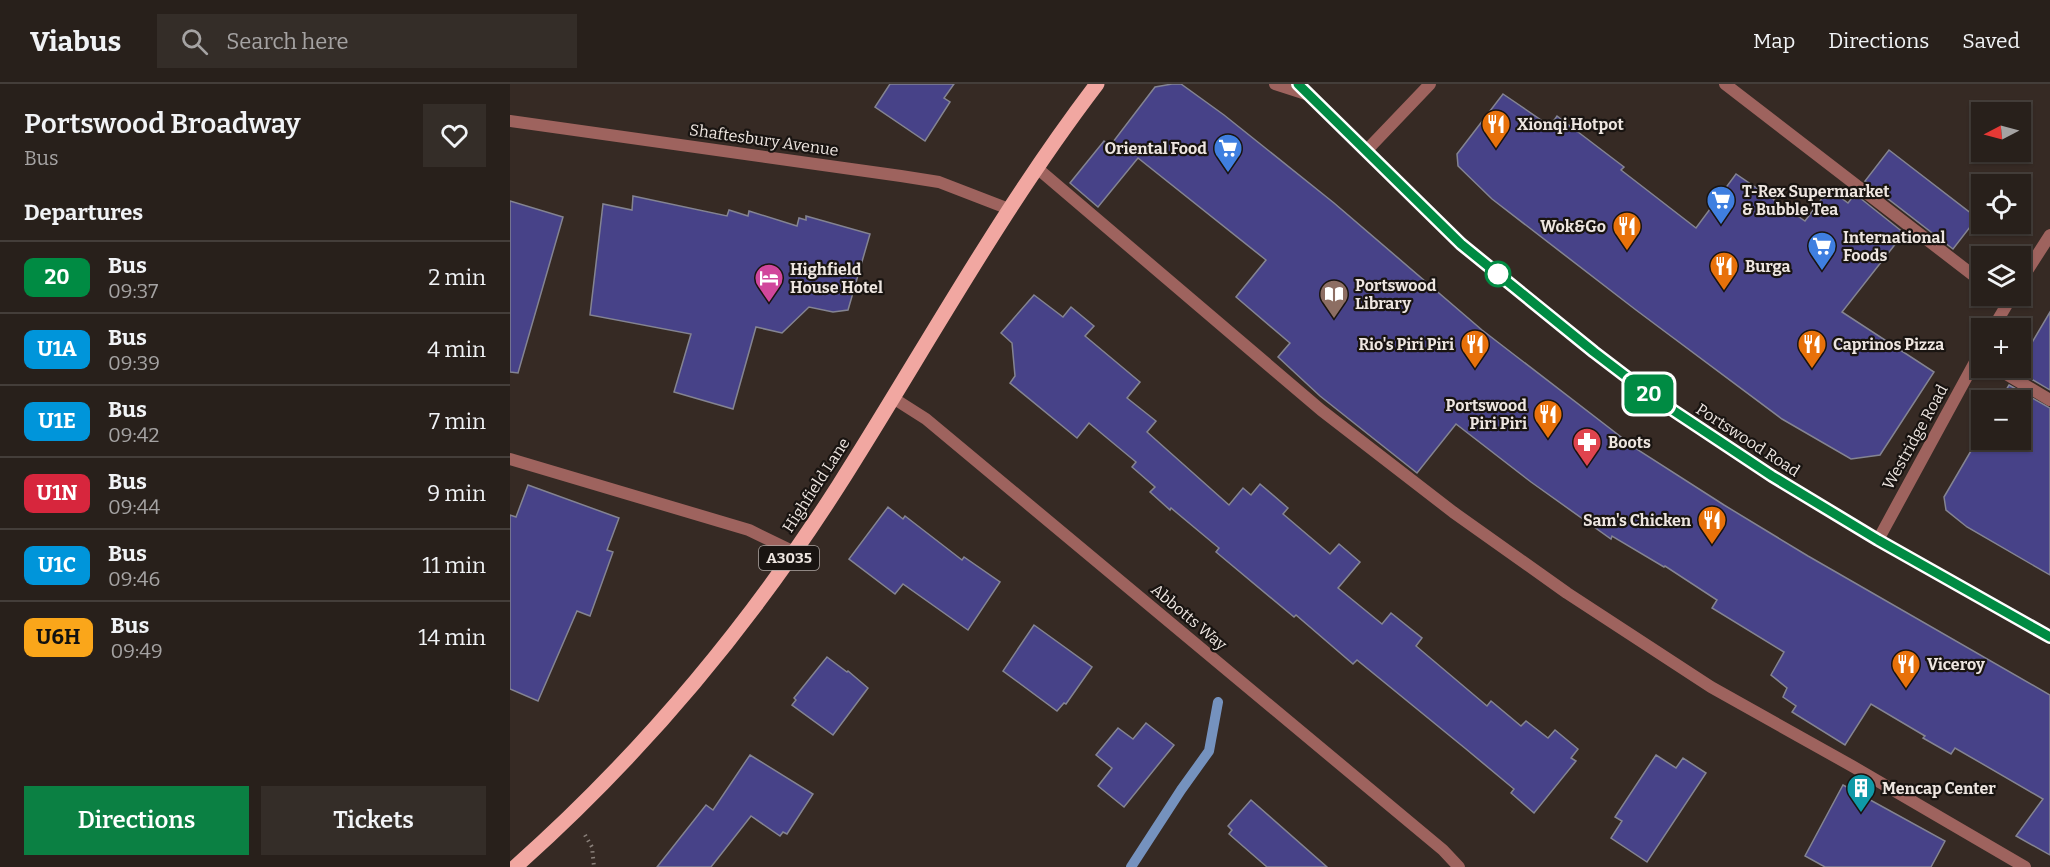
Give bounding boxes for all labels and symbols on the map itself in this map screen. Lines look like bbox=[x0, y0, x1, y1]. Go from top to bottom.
north arrow bbox=[1971, 102, 2031, 162]
restaurant icon: Xionqi Hotpot bbox=[1480, 108, 1512, 150]
place label: Xionqi Hotpot bbox=[1517, 115, 1624, 134]
street label: Shaftesbury Avenue bbox=[688, 120, 840, 160]
supermarket icon: Oriental Food bbox=[1212, 132, 1244, 174]
place label: Oriental Food bbox=[1104, 139, 1207, 158]
place label: T-Rex Supermarket & Bubble Tea bbox=[1742, 182, 1890, 219]
supermarket icon: T-Rex Supermarket & Bubble Tea bbox=[1705, 184, 1737, 226]
restaurant icon: Wok&Go bbox=[1611, 210, 1643, 252]
place label: Wok&Go bbox=[1540, 217, 1606, 236]
place label: International Foods bbox=[1843, 228, 1946, 265]
supermarket icon: International Foods bbox=[1806, 230, 1838, 272]
restaurant icon: Burga bbox=[1708, 250, 1740, 292]
place label: Burga bbox=[1745, 257, 1791, 276]
place label: Highfield House Hotel bbox=[790, 260, 883, 297]
unlabelled marker bbox=[1485, 261, 1511, 287]
hotel icon: Highfield House Hotel bbox=[753, 262, 785, 304]
place label: Portswood Library bbox=[1355, 276, 1437, 313]
library icon: Portswood Library bbox=[1318, 278, 1350, 320]
restaurant icon: Rio's Piri Piri bbox=[1459, 328, 1491, 370]
restaurant icon: Caprinos Pizza bbox=[1796, 328, 1828, 370]
place label: Rio's Piri Piri bbox=[1358, 335, 1454, 354]
place label: Caprinos Pizza bbox=[1833, 335, 1944, 354]
line badge: 20 bbox=[1622, 374, 1676, 414]
street label: Westridge Road bbox=[1878, 381, 1952, 493]
place label: Portswood Piri Piri bbox=[1446, 396, 1527, 433]
restaurant icon: Portswood Piri Piri bbox=[1532, 398, 1564, 440]
street label: Portswood Road bbox=[1693, 399, 1804, 481]
pharmacy icon: Boots bbox=[1571, 426, 1603, 468]
place label: Boots bbox=[1608, 433, 1651, 452]
street label: Highfield Lane bbox=[778, 434, 854, 536]
restaurant icon: Sam's Chicken bbox=[1696, 504, 1728, 546]
place label: Sam's Chicken bbox=[1583, 511, 1692, 530]
road number: A3035 bbox=[759, 546, 819, 570]
street label: Abbotts Way bbox=[1147, 580, 1231, 654]
restaurant icon: Viceroy bbox=[1890, 648, 1922, 690]
place label: Viceroy bbox=[1927, 655, 1985, 674]
building icon: Mencap Center bbox=[1845, 772, 1877, 814]
place label: Mencap Center bbox=[1882, 779, 1996, 798]

